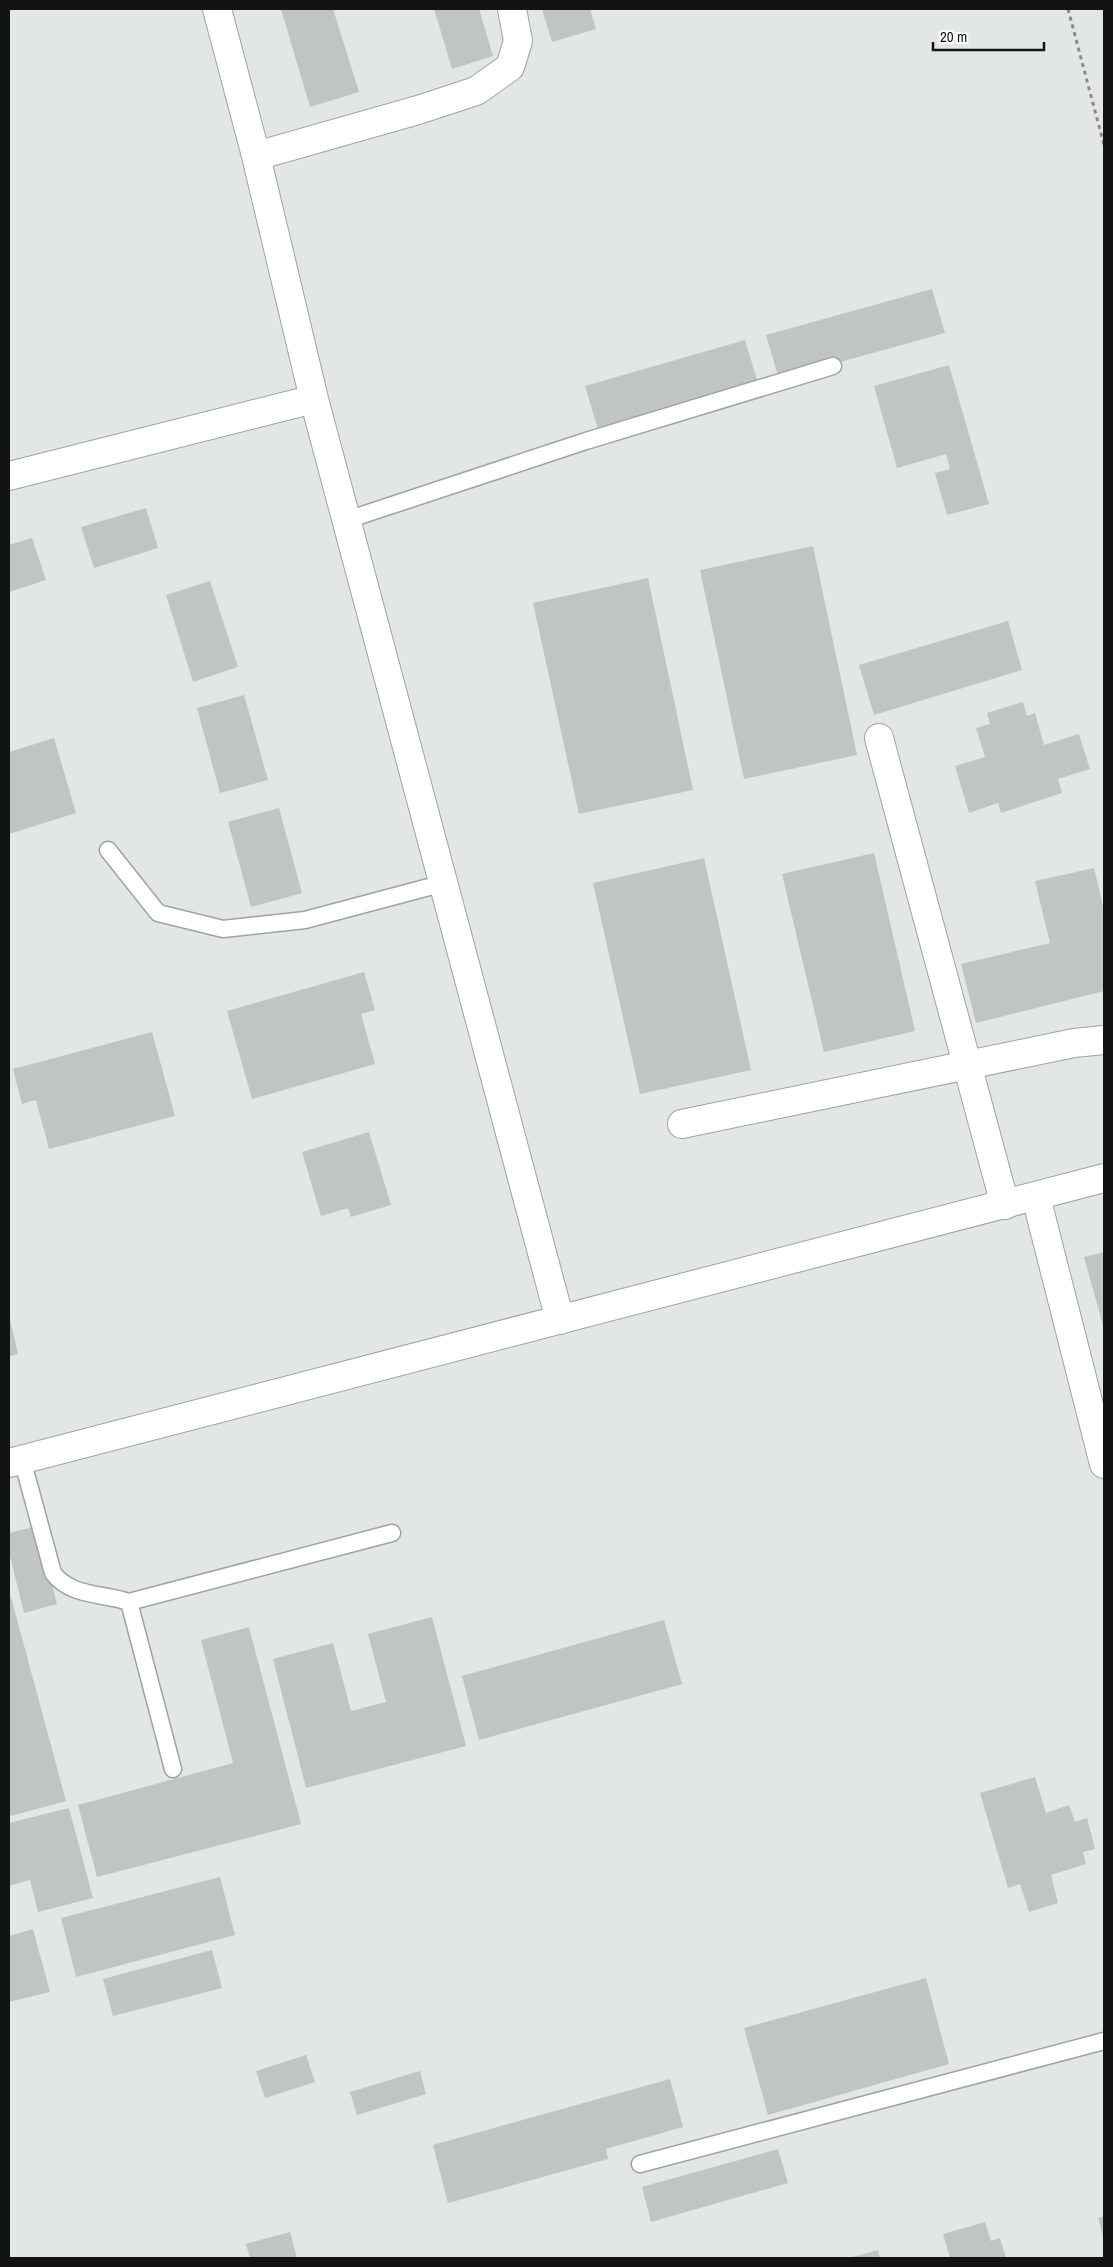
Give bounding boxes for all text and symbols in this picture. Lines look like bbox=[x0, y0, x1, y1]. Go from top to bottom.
scale bar bbox=[933, 20, 1044, 52]
text: 20 m bbox=[940, 26, 967, 47]

